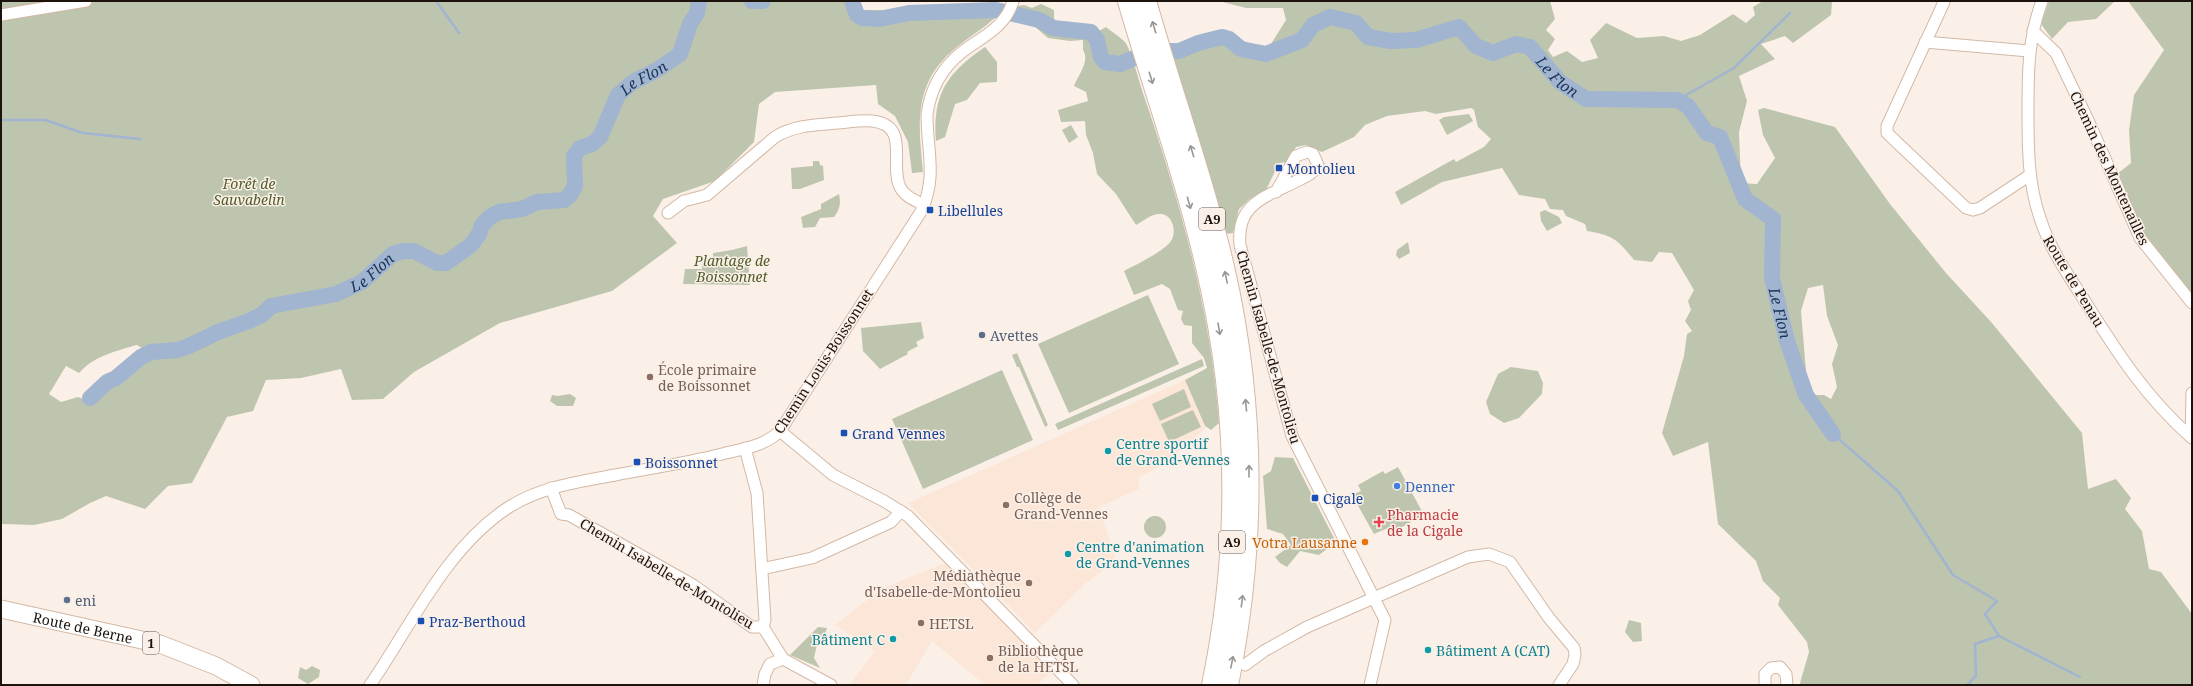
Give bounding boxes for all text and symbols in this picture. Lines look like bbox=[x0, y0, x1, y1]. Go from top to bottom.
one-way arrow bbox=[1149, 21, 1157, 33]
water label: Le Flon bbox=[1531, 51, 1582, 101]
water label: Le Flon bbox=[614, 56, 671, 100]
one-way arrow bbox=[1148, 72, 1156, 84]
street label: Chemin des Montenailles bbox=[2066, 88, 2154, 248]
one-way arrow bbox=[1188, 145, 1195, 158]
place label: Montolieu bbox=[1287, 159, 1356, 178]
marker: Montolieu bbox=[1274, 163, 1284, 173]
park label: Forêt de Sauvabelin bbox=[213, 174, 285, 209]
one-way arrow bbox=[1186, 196, 1193, 209]
place label: Libellules bbox=[938, 201, 1003, 220]
marker: Libellules bbox=[925, 205, 935, 215]
road number: A9 bbox=[1199, 208, 1225, 230]
street label: Route de Penau bbox=[2039, 232, 2109, 330]
water label: Le Flon bbox=[346, 248, 398, 297]
street label: Chemin Isabelle-de-Montolieu bbox=[1232, 248, 1306, 446]
park label: Plantage de Boissonnet bbox=[693, 251, 770, 286]
one-way arrow bbox=[1222, 270, 1230, 283]
street label: Chemin Louis-Boissonnet bbox=[769, 285, 877, 437]
water label: Le Flon bbox=[1764, 285, 1796, 340]
one-way arrow bbox=[1215, 322, 1223, 335]
place label: Avettes bbox=[990, 326, 1038, 345]
marker: Avettes bbox=[977, 330, 987, 340]
place label: École primaire de Boissonnet bbox=[658, 360, 757, 395]
marker: École primaire de Boissonnet bbox=[645, 372, 655, 382]
one-way arrow bbox=[1242, 399, 1250, 412]
place label: Grand Vennes bbox=[852, 424, 945, 443]
marker: Grand Vennes bbox=[839, 428, 849, 438]
place label: Centre sportif de Grand-Vennes bbox=[1116, 434, 1230, 469]
marker: Centre sportif de Grand-Vennes bbox=[1103, 446, 1113, 456]
place label: Boissonnet bbox=[645, 453, 718, 472]
marker: Boissonnet bbox=[632, 457, 642, 467]
one-way arrow bbox=[1245, 465, 1253, 478]
place label: Denner bbox=[1405, 477, 1455, 496]
marker: Denner bbox=[1392, 481, 1402, 491]
place label: Collège de Grand-Vennes bbox=[1014, 488, 1108, 523]
place label: Cigale bbox=[1323, 489, 1363, 508]
marker: Cigale bbox=[1310, 493, 1320, 503]
marker: Collège de Grand-Vennes bbox=[1001, 500, 1011, 510]
place label: Pharmacie de la Cigale bbox=[1387, 505, 1463, 540]
street label: Chemin Isabelle-de-Montolieu bbox=[576, 513, 758, 633]
marker: Pharmacie de la Cigale bbox=[1374, 517, 1384, 527]
road number: A9 bbox=[1219, 531, 1245, 553]
place label: Votra Lausanne bbox=[1252, 533, 1357, 552]
place label: Centre d'animation de Grand-Vennes bbox=[1076, 537, 1204, 572]
marker: Votra Lausanne bbox=[1360, 537, 1370, 547]
marker: Centre d'animation de Grand-Vennes bbox=[1063, 549, 1073, 559]
place label: Médiathèque d'Isabelle-de-Montolieu bbox=[865, 566, 1021, 601]
marker: Médiathèque d'Isabelle-de-Montolieu bbox=[1024, 578, 1034, 588]
place label: eni bbox=[75, 591, 97, 610]
marker: eni bbox=[62, 595, 72, 605]
one-way arrow bbox=[1238, 595, 1246, 608]
street label: Route de Berne bbox=[31, 607, 135, 647]
place label: Praz-Berthoud bbox=[429, 612, 526, 631]
place label: HETSL bbox=[929, 614, 974, 633]
marker: Praz-Berthoud bbox=[416, 616, 426, 626]
marker: HETSL bbox=[916, 618, 926, 628]
place label: Bâtiment C bbox=[812, 630, 885, 649]
road number: 1 bbox=[143, 632, 159, 654]
marker: Bâtiment C bbox=[888, 634, 898, 644]
place label: Bibliothèque de la HETSL bbox=[998, 641, 1083, 676]
place label: Bâtiment A (CAT) bbox=[1436, 641, 1550, 660]
marker: Bâtiment A (CAT) bbox=[1423, 645, 1433, 655]
marker: Bibliothèque de la HETSL bbox=[985, 653, 995, 663]
one-way arrow bbox=[1229, 656, 1237, 669]

